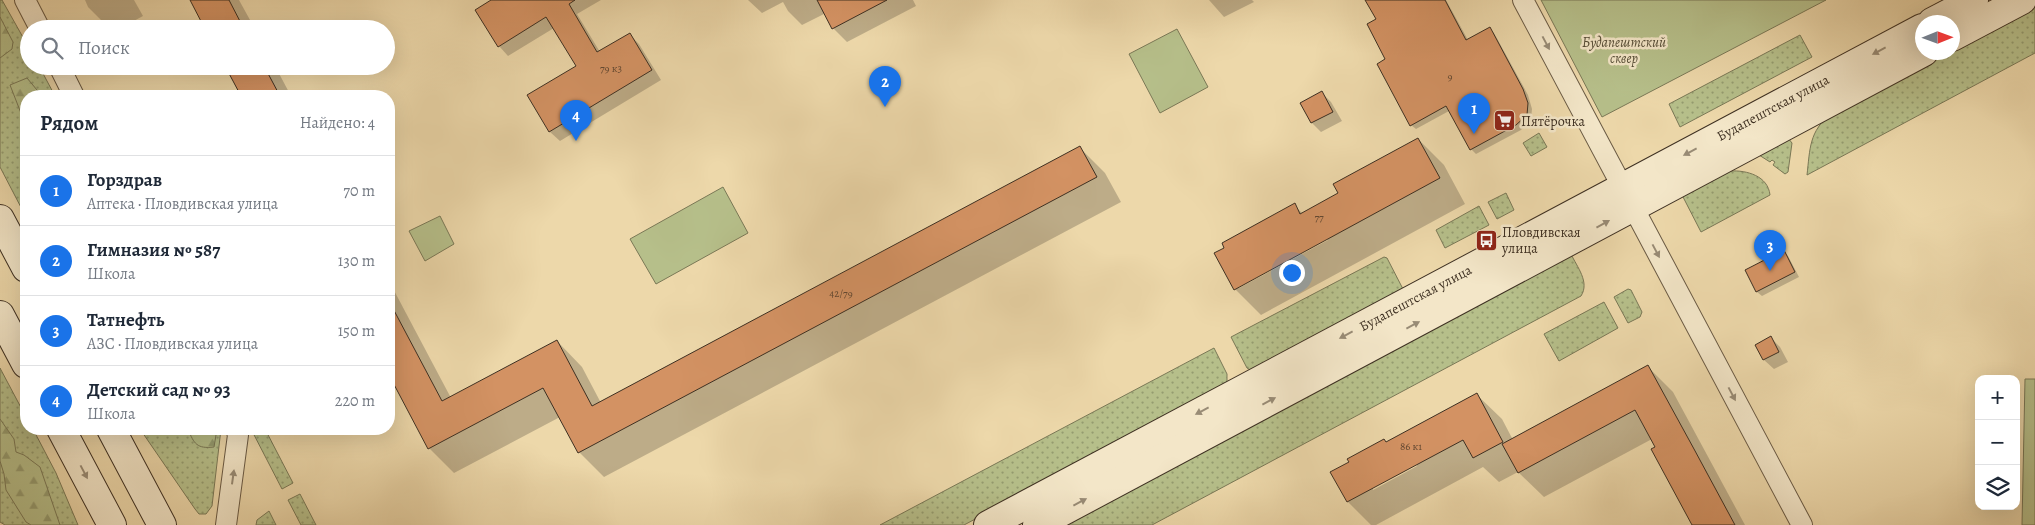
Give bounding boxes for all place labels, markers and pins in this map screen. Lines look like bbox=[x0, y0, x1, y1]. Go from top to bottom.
pin: 2 bbox=[869, 66, 901, 107]
pin: 1 bbox=[1458, 93, 1490, 134]
pin: 4 bbox=[560, 100, 592, 141]
supermarket icon: Пятёрочка bbox=[1493, 109, 1517, 133]
place label: Пятёрочка bbox=[1521, 112, 1585, 131]
place label: Пловдивская улица bbox=[1501, 223, 1581, 258]
bus stop icon: Пловдивская улица bbox=[1474, 228, 1498, 252]
pin: 3 bbox=[1754, 230, 1786, 271]

